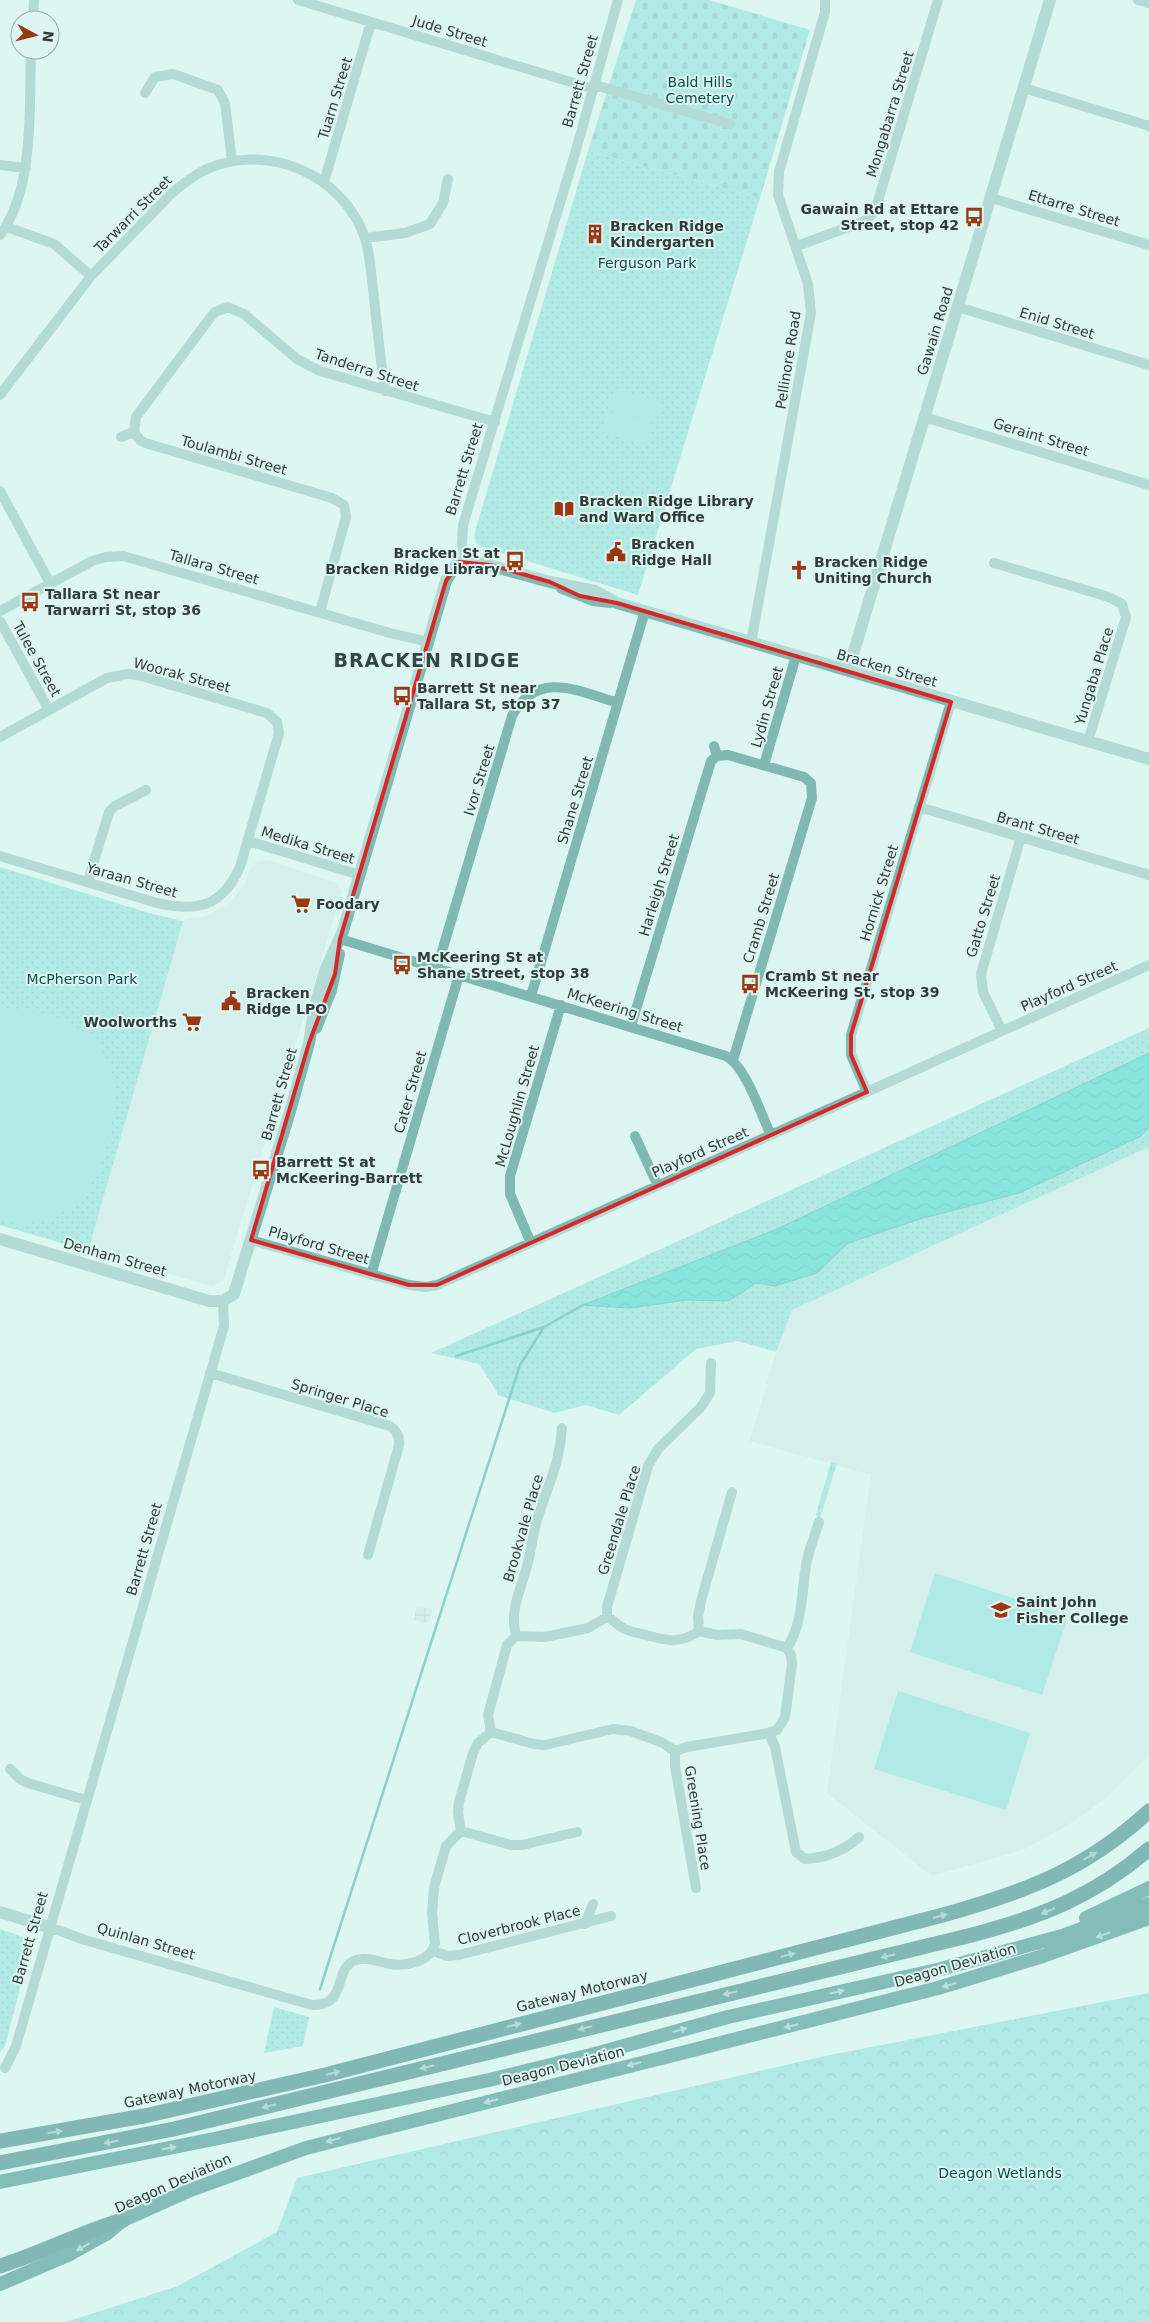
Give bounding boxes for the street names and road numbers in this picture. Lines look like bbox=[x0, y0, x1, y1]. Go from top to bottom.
street label: Jude Street bbox=[410, 12, 490, 50]
street label: Barrett Street bbox=[559, 32, 601, 129]
street label: Mongabarra Street bbox=[863, 48, 917, 179]
street label: Tuarn Street bbox=[315, 54, 355, 142]
street label: Tarwarri Street bbox=[90, 172, 175, 257]
street label: Ettarre Street bbox=[1026, 186, 1122, 230]
street label: Gawain Road bbox=[914, 285, 956, 377]
street label: Enid Street bbox=[1018, 304, 1097, 342]
street label: Pellinore Road bbox=[772, 310, 804, 410]
street label: Tanderra Street bbox=[312, 345, 421, 394]
street label: Geraint Street bbox=[991, 415, 1091, 459]
street label: Barrett Street bbox=[442, 420, 486, 517]
street label: Toulambi Street bbox=[178, 432, 289, 478]
street label: Tallara Street bbox=[166, 546, 261, 588]
street label: Tulee Street bbox=[9, 618, 64, 700]
street label: Yungaba Place bbox=[1071, 625, 1116, 728]
street label: Bracken Street bbox=[835, 646, 940, 690]
street label: Woorak Street bbox=[132, 654, 233, 696]
street label: Lydin Street bbox=[748, 664, 786, 749]
street label: Ivor Street bbox=[461, 742, 498, 818]
street label: Shane Street bbox=[554, 754, 596, 846]
street label: Brant Street bbox=[995, 809, 1082, 848]
street label: Medika Street bbox=[259, 823, 357, 867]
street label: Harleigh Street bbox=[636, 831, 682, 938]
street label: Hornick Street bbox=[857, 842, 901, 943]
street label: Yaraan Street bbox=[84, 859, 180, 901]
street label: Cramb Street bbox=[740, 870, 782, 965]
street label: Gatto Street bbox=[963, 872, 1003, 959]
street label: Playford Street bbox=[1018, 957, 1120, 1014]
street label: McKeering Street bbox=[565, 985, 685, 1035]
street label: McLoughlin Street bbox=[492, 1043, 542, 1169]
street label: Barrett Street bbox=[258, 1045, 300, 1142]
street label: Cater Street bbox=[391, 1048, 430, 1135]
street label: Playford Street bbox=[649, 1123, 751, 1180]
street label: Playford Street bbox=[267, 1223, 372, 1267]
street label: Denham Street bbox=[62, 1235, 169, 1279]
street label: Springer Place bbox=[289, 1376, 391, 1420]
street label: Greendale Place bbox=[595, 1463, 643, 1577]
street label: Brookvale Place bbox=[500, 1472, 546, 1584]
street label: Barrett Street bbox=[123, 1500, 165, 1597]
street label: Greening Place bbox=[682, 1765, 714, 1871]
street label: Barrett Street bbox=[9, 1889, 51, 1986]
street label: Cloverbrook Place bbox=[456, 1902, 582, 1948]
street label: Quinlan Street bbox=[95, 1919, 197, 1963]
street label: Deagon Deviation bbox=[892, 1940, 1018, 1990]
street label: Gateway Motorway bbox=[515, 1967, 649, 2015]
street label: Deagon Deviation bbox=[500, 2043, 626, 2089]
street label: Gateway Motorway bbox=[122, 2067, 258, 2111]
street label: Deagon Deviation bbox=[112, 2150, 234, 2216]

